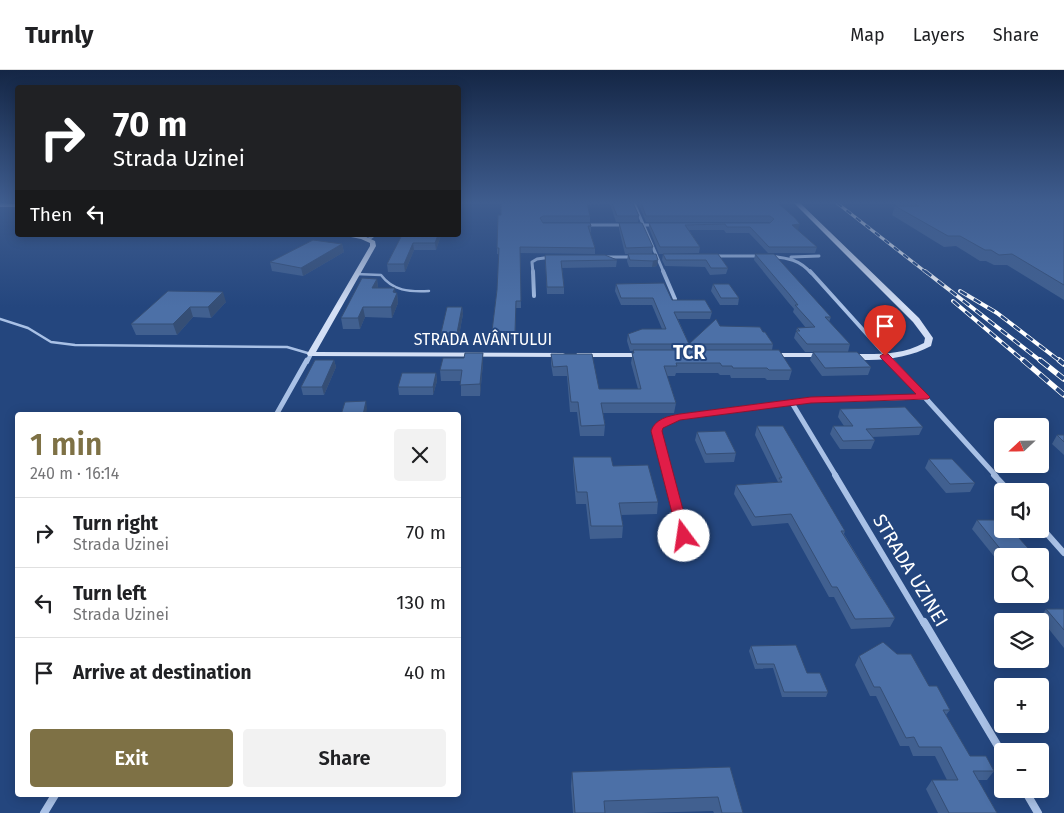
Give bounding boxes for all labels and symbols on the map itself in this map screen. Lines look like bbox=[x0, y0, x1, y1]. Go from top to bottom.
pin bbox=[864, 305, 906, 356]
street label: STRADA AVÂNTULUI bbox=[414, 329, 552, 349]
district label: TCR bbox=[673, 341, 705, 364]
north arrow bbox=[994, 418, 1049, 472]
position arrow bbox=[657, 509, 709, 561]
street label: STRADA UZINEI bbox=[868, 510, 953, 631]

